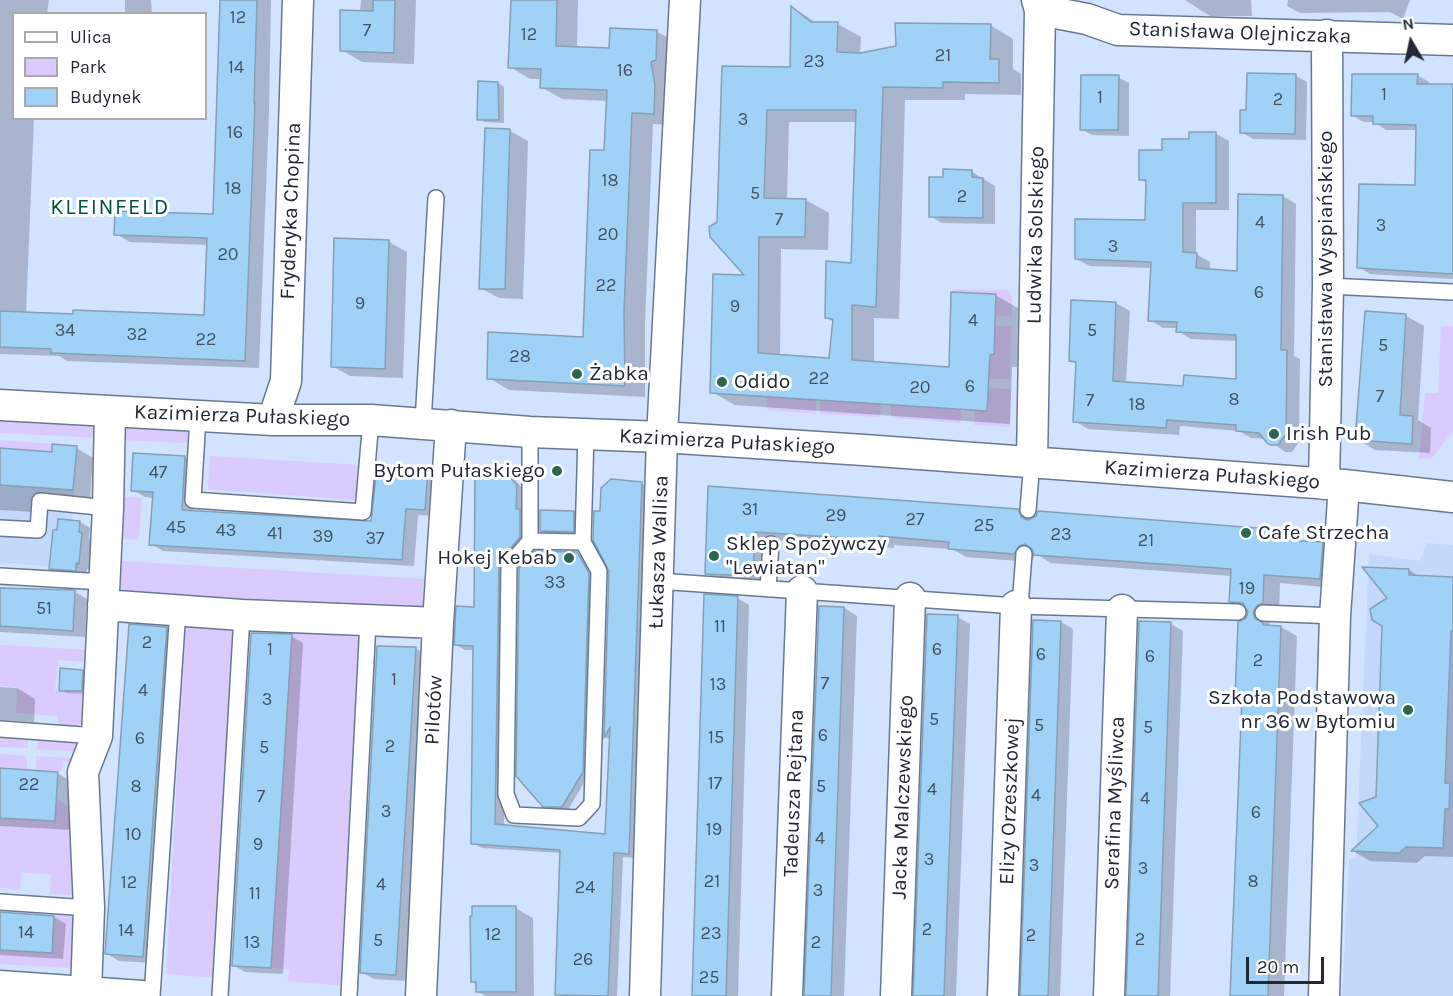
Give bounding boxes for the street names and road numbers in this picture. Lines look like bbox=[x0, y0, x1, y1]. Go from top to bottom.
street label: Stanisława Olejniczaka bbox=[1128, 17, 1352, 49]
street label: Fryderyka Chopina bbox=[275, 122, 307, 300]
street label: Stanisława Wyspiańskiego bbox=[1313, 131, 1339, 387]
street label: Ludwika Solskiego bbox=[1022, 146, 1050, 324]
street label: Kazimierza Pułaskiego bbox=[133, 400, 351, 432]
street label: Kazimierza Pułaskiego bbox=[618, 424, 836, 460]
street label: Kazimierza Pułaskiego bbox=[1103, 455, 1321, 495]
street label: Łukasza Wallisa bbox=[644, 475, 674, 629]
street label: Pilotów bbox=[420, 674, 448, 746]
street label: Jacka Malczewskiego bbox=[887, 694, 919, 900]
street label: Tadeusza Rejtana bbox=[778, 709, 810, 877]
street label: Serafina Myśliwca bbox=[1099, 716, 1131, 890]
street label: Elizy Orzeszkowej bbox=[994, 717, 1026, 885]

